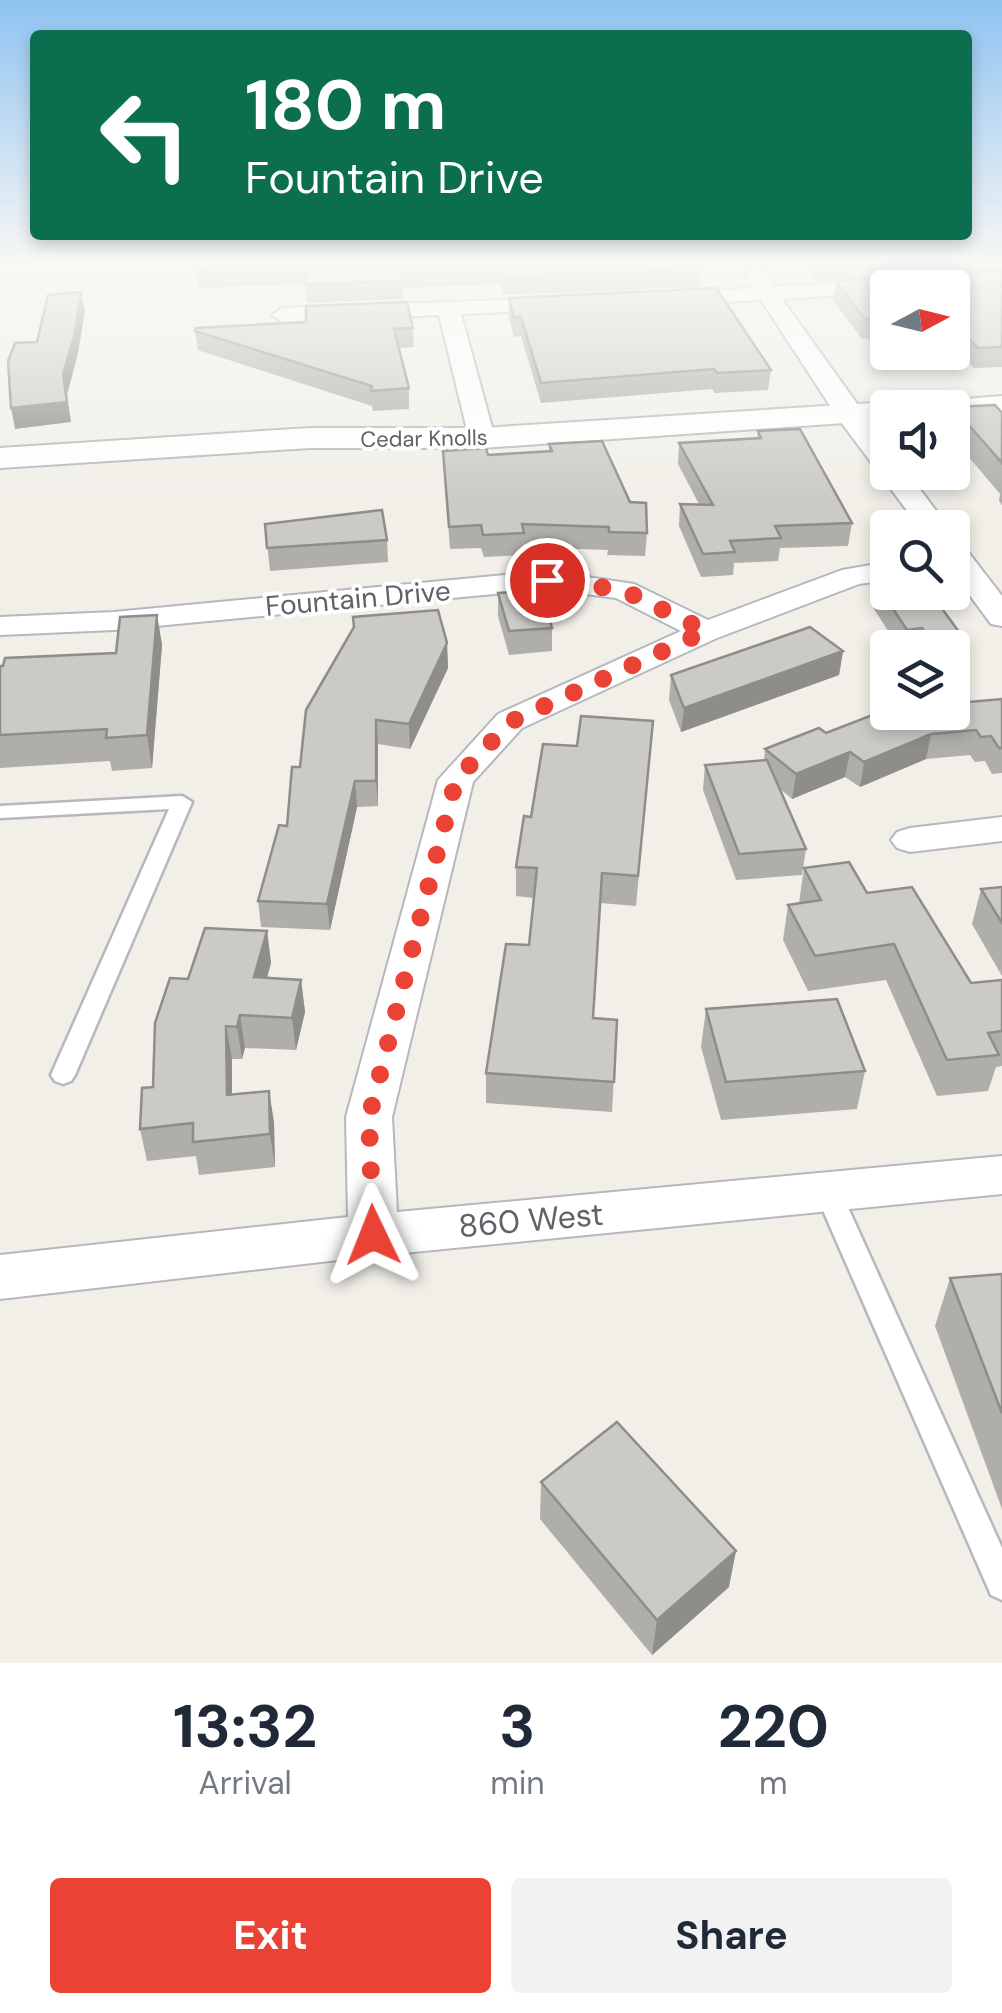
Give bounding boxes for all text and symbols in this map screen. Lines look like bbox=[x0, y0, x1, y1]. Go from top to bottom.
text: 180 m bbox=[245, 60, 446, 151]
icon: left bbox=[80, 70, 210, 200]
text: Fountain Drive bbox=[245, 148, 544, 207]
north arrow bbox=[870, 270, 970, 370]
map controls bbox=[870, 270, 970, 730]
button: sound bbox=[870, 390, 970, 490]
street label: Cedar Knolls bbox=[360, 423, 488, 454]
button: search bbox=[870, 510, 970, 610]
pin bbox=[505, 538, 590, 623]
icon: arrive bbox=[520, 553, 575, 608]
street label: Fountain Drive bbox=[264, 572, 452, 625]
button: layers bbox=[870, 630, 970, 730]
position arrow bbox=[321, 1183, 425, 1287]
street label: 860 West bbox=[457, 1193, 605, 1247]
text: 13:32 bbox=[173, 1687, 317, 1766]
text: 3 bbox=[499, 1687, 536, 1766]
text: 220 bbox=[718, 1687, 829, 1766]
text: Arrival bbox=[198, 1762, 292, 1804]
text: min bbox=[490, 1762, 545, 1804]
text: m bbox=[759, 1762, 788, 1804]
button: Exit bbox=[50, 1878, 491, 1993]
button: Share bbox=[511, 1878, 952, 1993]

